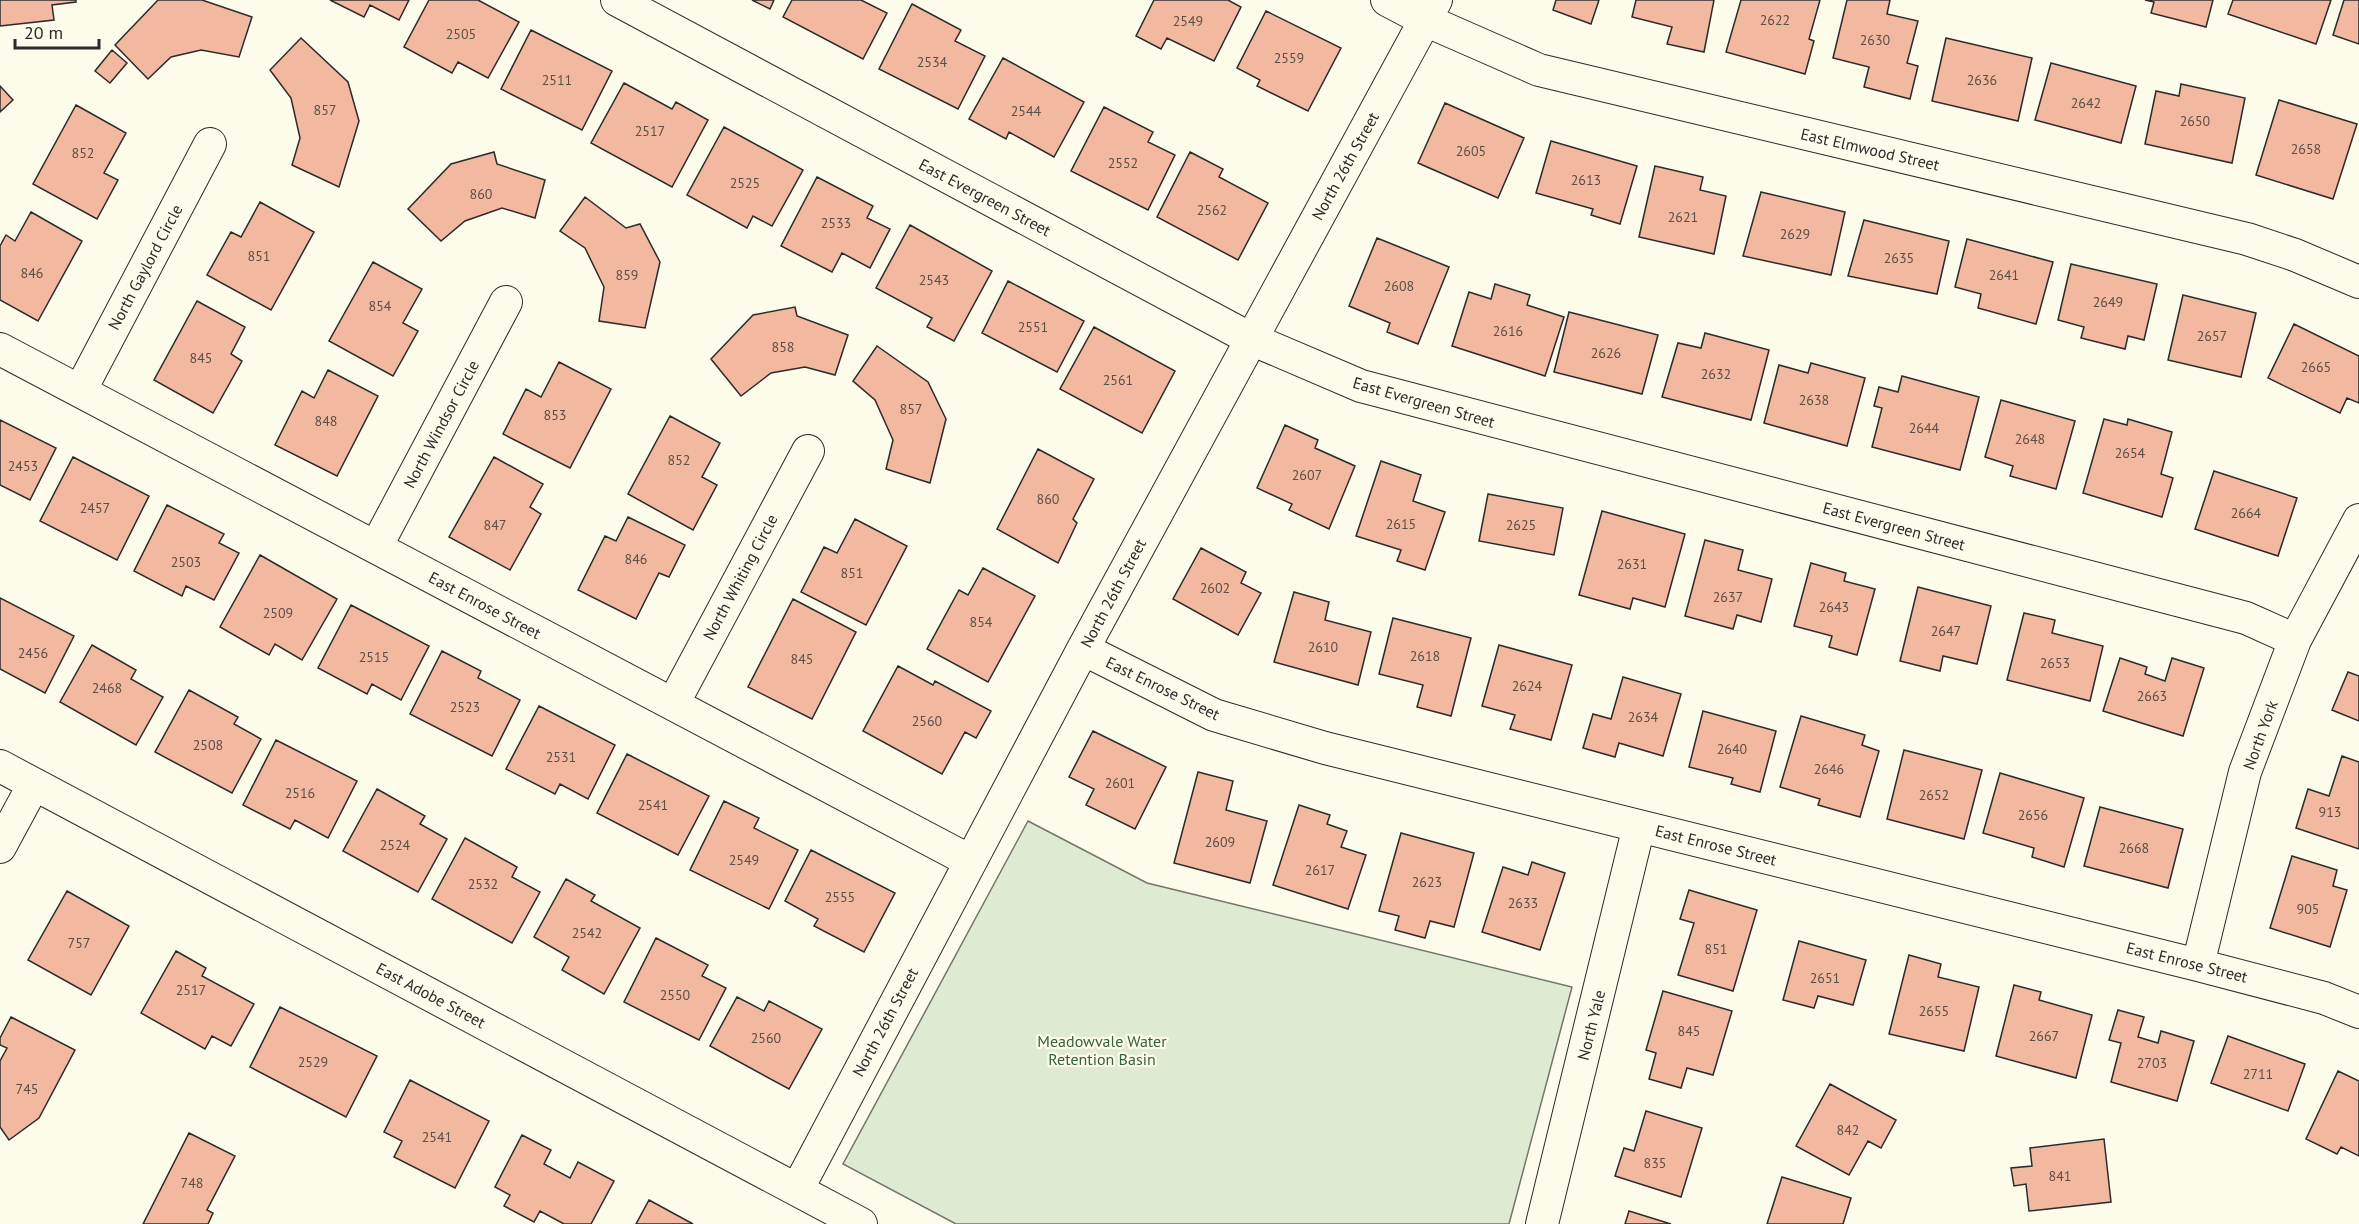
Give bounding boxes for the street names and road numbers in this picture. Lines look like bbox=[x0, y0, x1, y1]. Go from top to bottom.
street label: North 26th Street bbox=[1307, 108, 1383, 224]
street label: East Elmwood Street bbox=[1799, 123, 1942, 175]
street label: East Evergreen Street bbox=[916, 154, 1055, 241]
street label: North Gaylord Circle bbox=[103, 201, 187, 333]
street label: North Windsor Circle bbox=[399, 357, 483, 491]
street label: East Evergreen Street bbox=[1351, 372, 1498, 432]
street label: East Evergreen Street bbox=[1821, 497, 1968, 555]
street label: North Whiting Circle bbox=[698, 511, 782, 643]
street label: North 26th Street bbox=[1076, 535, 1150, 651]
street label: East Enrose Street bbox=[425, 567, 545, 643]
street label: East Enrose Street bbox=[1103, 652, 1224, 724]
street label: North York bbox=[2238, 697, 2282, 772]
street label: East Enrose Street bbox=[1653, 820, 1779, 870]
street label: East Enrose Street bbox=[2124, 937, 2250, 987]
street label: East Adobe Street bbox=[373, 958, 490, 1032]
street label: North 26th Street bbox=[848, 964, 922, 1080]
street label: North Yale bbox=[1573, 988, 1609, 1062]

